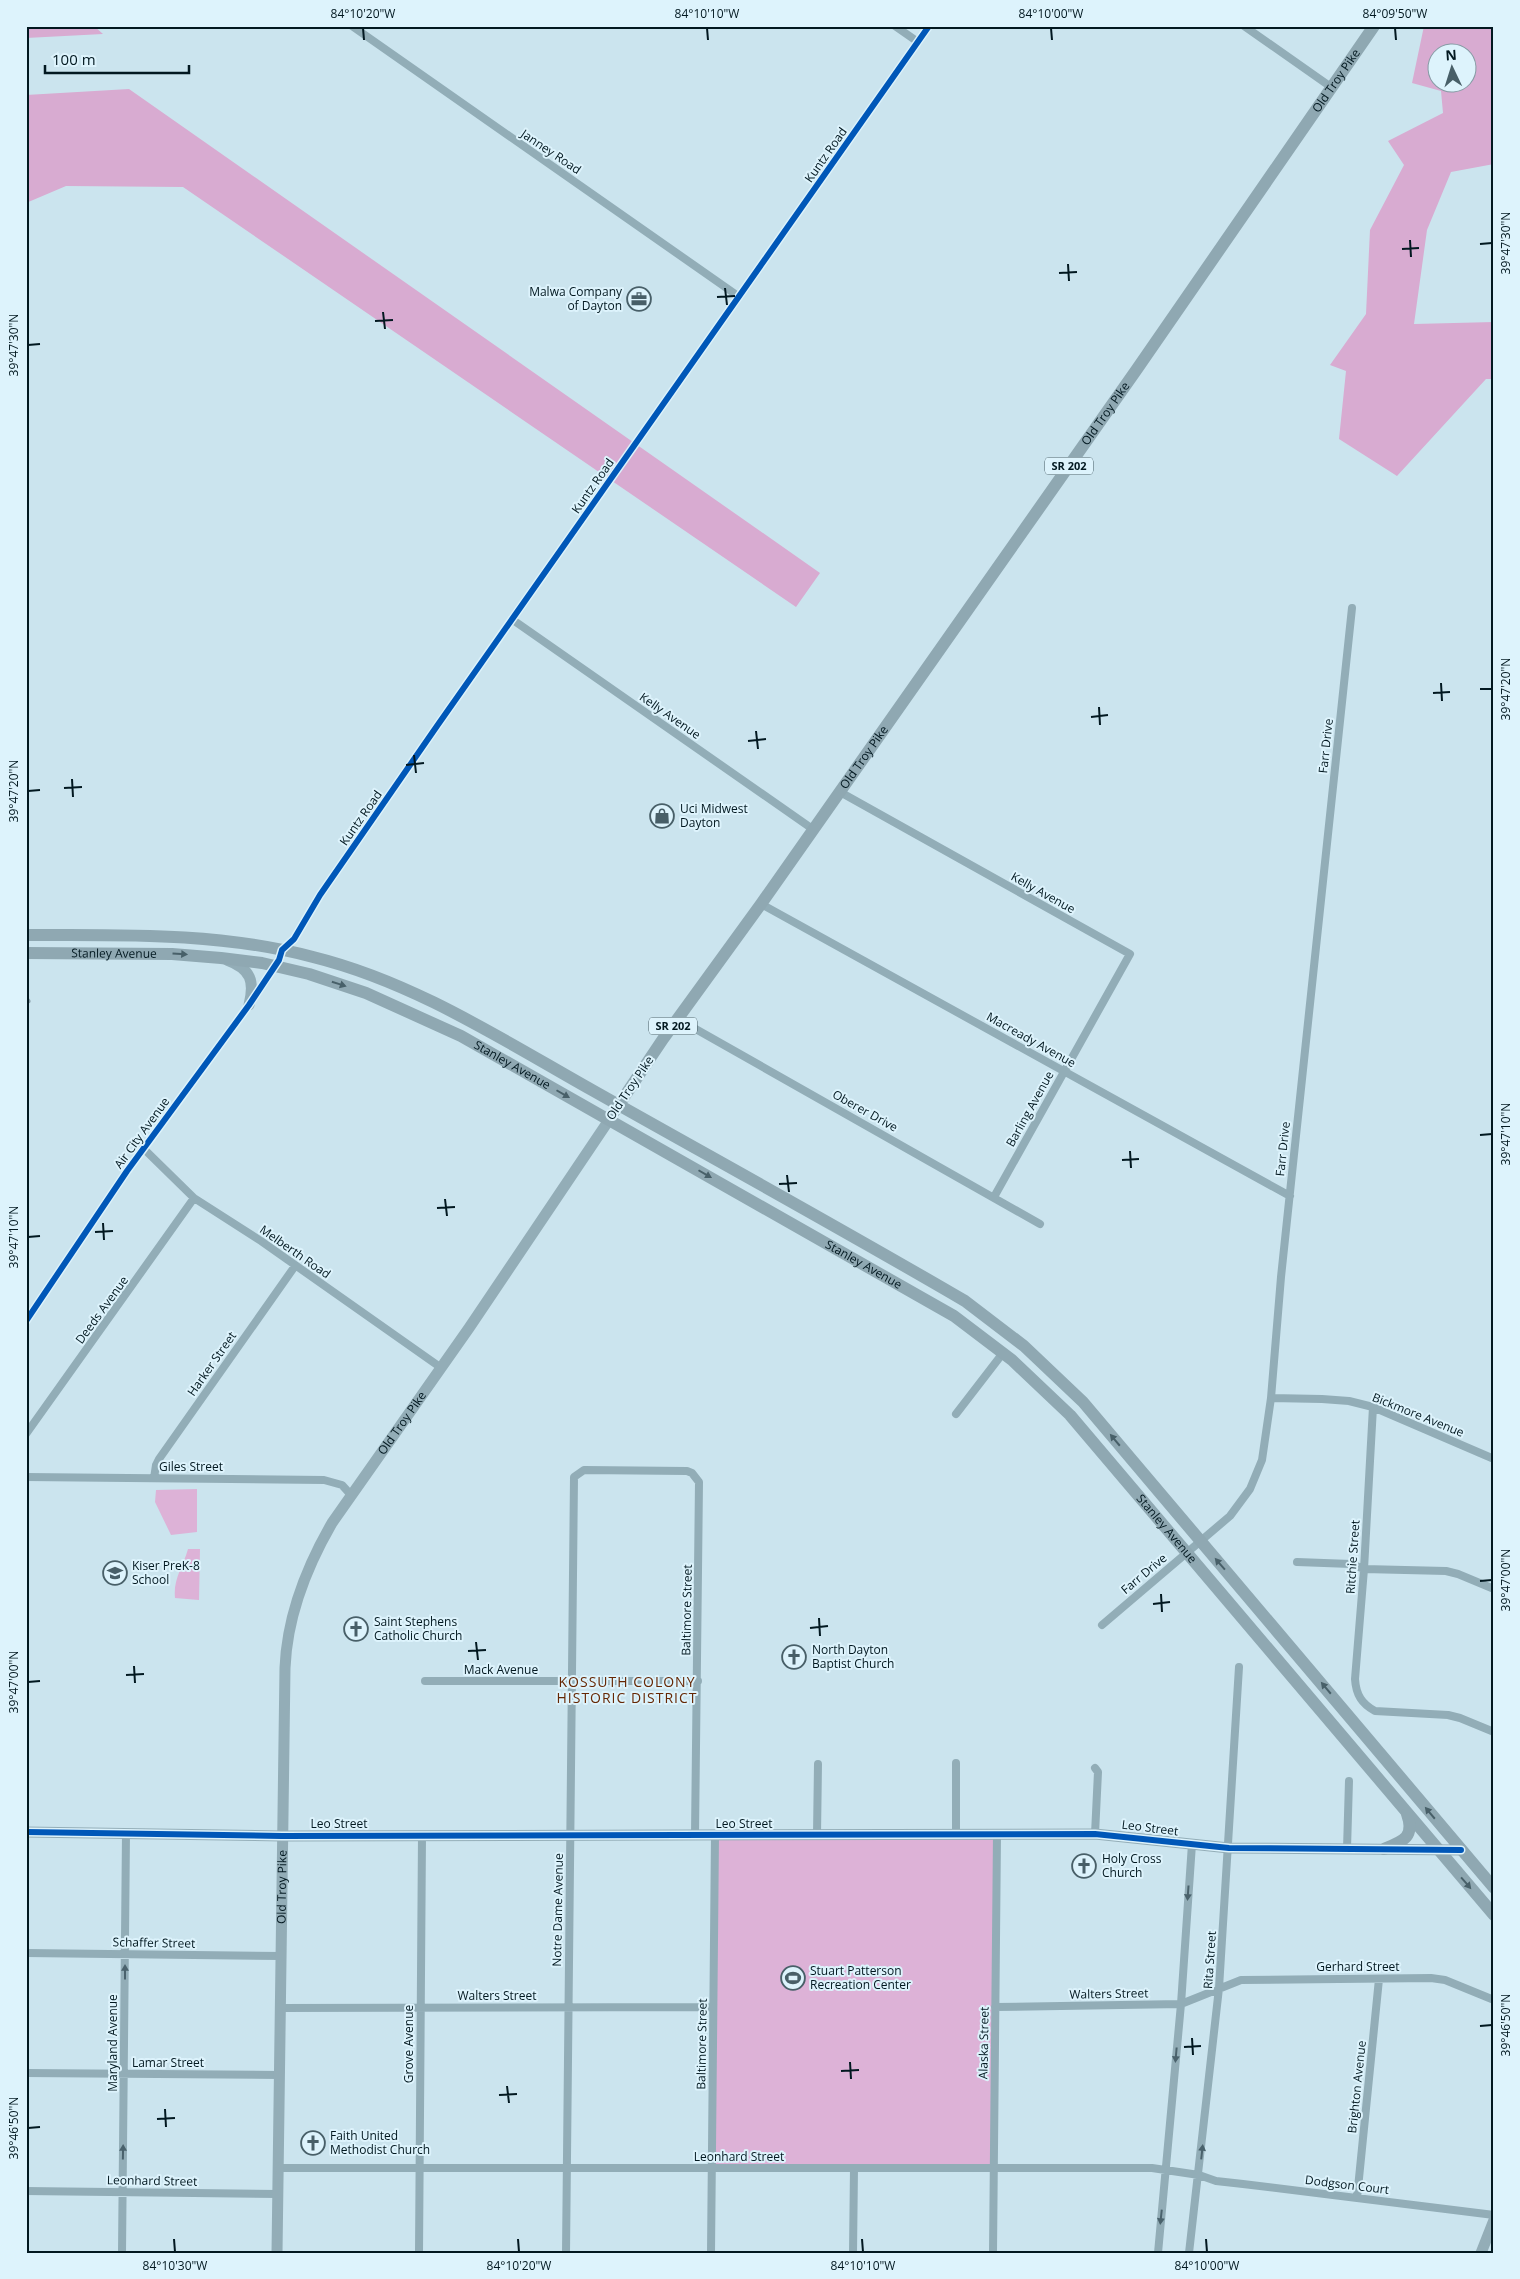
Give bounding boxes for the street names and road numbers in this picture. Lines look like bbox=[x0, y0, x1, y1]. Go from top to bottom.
street label: Old Troy Pike bbox=[1308, 45, 1364, 116]
street label: Kuntz Road bbox=[800, 124, 851, 186]
street label: Janney Road bbox=[517, 125, 585, 178]
street label: Old Troy Pike bbox=[1077, 378, 1134, 449]
street label: Kuntz Road bbox=[567, 455, 618, 517]
road number: SR 202 bbox=[1045, 458, 1093, 474]
street label: Kelly Avenue bbox=[636, 688, 704, 743]
street label: Farr Drive bbox=[1314, 717, 1337, 774]
street label: Old Troy Pike bbox=[835, 722, 892, 792]
street label: Kuntz Road bbox=[335, 787, 386, 849]
street label: Kelly Avenue bbox=[1008, 868, 1079, 917]
street label: Stanley Avenue bbox=[71, 944, 157, 962]
street label: Macready Avenue bbox=[983, 1008, 1079, 1071]
road number: SR 202 bbox=[649, 1018, 697, 1034]
street label: Stanley Avenue bbox=[471, 1036, 554, 1093]
street label: Old Troy Pike bbox=[602, 1052, 657, 1123]
street label: Barling Avenue bbox=[1002, 1068, 1058, 1150]
street label: Oberer Drive bbox=[829, 1086, 901, 1136]
street label: Air City Avenue bbox=[110, 1093, 173, 1172]
street label: Farr Drive bbox=[1271, 1120, 1294, 1177]
street label: Melberth Road bbox=[256, 1221, 334, 1282]
street label: Stanley Avenue bbox=[822, 1236, 905, 1293]
street label: Deeds Avenue bbox=[71, 1272, 132, 1347]
street label: Harker Street bbox=[183, 1328, 240, 1399]
street label: Old Troy Pike bbox=[373, 1388, 430, 1458]
street label: Bickmore Avenue bbox=[1370, 1388, 1467, 1441]
street label: Giles Street bbox=[159, 1458, 223, 1475]
street label: Stanley Avenue bbox=[1133, 1490, 1201, 1567]
street label: Ritchie Street bbox=[1341, 1519, 1364, 1595]
street label: Farr Drive bbox=[1117, 1549, 1170, 1598]
street label: Baltimore Street bbox=[677, 1564, 696, 1656]
street label: Mack Avenue bbox=[464, 1661, 538, 1678]
street label: Leo Street bbox=[311, 1815, 367, 1832]
street label: Leo Street bbox=[716, 1815, 772, 1832]
street label: Leo Street bbox=[1121, 1816, 1179, 1839]
street label: Old Troy Pike bbox=[272, 1850, 291, 1924]
street label: Notre Dame Avenue bbox=[548, 1853, 567, 1967]
street label: Rita Street bbox=[1199, 1930, 1220, 1989]
street label: Schaffer Street bbox=[113, 1933, 196, 1952]
street label: Gerhard Street bbox=[1316, 1958, 1400, 1975]
street label: Walters Street bbox=[1069, 1984, 1149, 2003]
street label: Walters Street bbox=[457, 1987, 537, 2004]
street label: Maryland Avenue bbox=[104, 1994, 121, 2092]
street label: Baltimore Street bbox=[692, 1998, 711, 2090]
street label: Grove Avenue bbox=[400, 2005, 417, 2083]
street label: Alaska Street bbox=[974, 2007, 993, 2079]
street label: Brighton Avenue bbox=[1343, 2039, 1370, 2134]
street label: Lamar Street bbox=[132, 2054, 204, 2071]
street label: Leonhard Street bbox=[694, 2148, 784, 2165]
street label: Leonhard Street bbox=[107, 2171, 197, 2190]
street label: Dodgson Court bbox=[1304, 2171, 1390, 2198]

